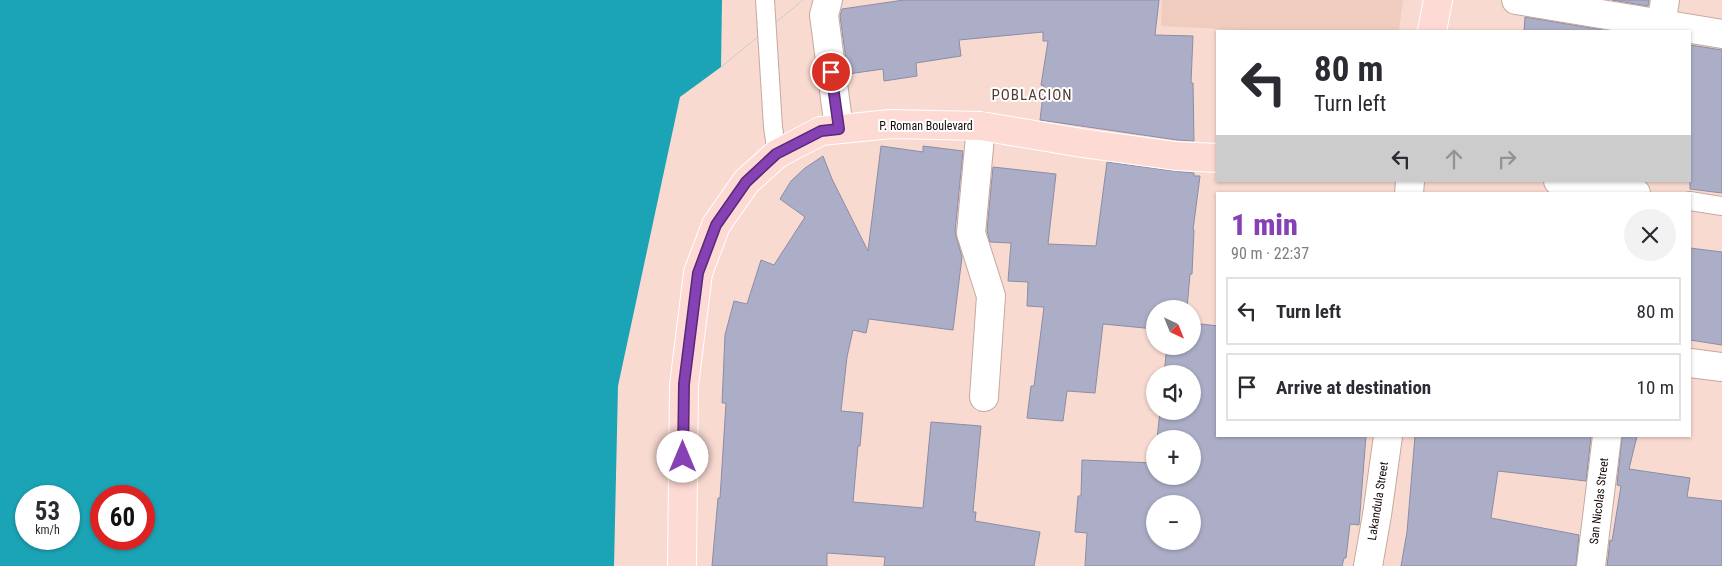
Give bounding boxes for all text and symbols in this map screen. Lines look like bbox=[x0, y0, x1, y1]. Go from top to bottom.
text: 80 m bbox=[1314, 49, 1383, 90]
icon: left bbox=[1231, 50, 1296, 115]
pin bbox=[810, 51, 852, 93]
icon: arrive bbox=[817, 58, 845, 86]
district label: POBLACION bbox=[992, 86, 1072, 104]
text: Turn left bbox=[1314, 91, 1386, 116]
street label: P. Roman Boulevard bbox=[879, 119, 973, 133]
icon: left bbox=[1387, 145, 1415, 173]
icon: ahead bbox=[1440, 145, 1468, 173]
icon: right bbox=[1493, 145, 1521, 173]
text: 1 min bbox=[1231, 207, 1298, 242]
button: close bbox=[1624, 209, 1676, 261]
text: 90 m · 22:37 bbox=[1231, 244, 1309, 263]
icon: left bbox=[1233, 297, 1261, 325]
north arrow bbox=[1146, 300, 1201, 355]
map controls bbox=[1146, 300, 1201, 550]
text: Turn left bbox=[1276, 300, 1341, 323]
text: 80 m bbox=[1637, 300, 1674, 323]
button: sound bbox=[1146, 365, 1201, 420]
icon: arrive bbox=[1233, 373, 1261, 401]
text: Arrive at destination bbox=[1276, 376, 1431, 399]
text: 10 m bbox=[1637, 376, 1674, 399]
position arrow bbox=[656, 430, 708, 482]
button: + bbox=[1146, 430, 1201, 485]
street label: San Nicolas Street bbox=[1587, 456, 1611, 545]
street label: Lakandula Street bbox=[1365, 460, 1391, 541]
speed limit sign: 60 bbox=[90, 485, 155, 550]
button: − bbox=[1146, 495, 1201, 550]
text: 53 bbox=[35, 497, 60, 526]
text: km/h bbox=[35, 523, 60, 537]

